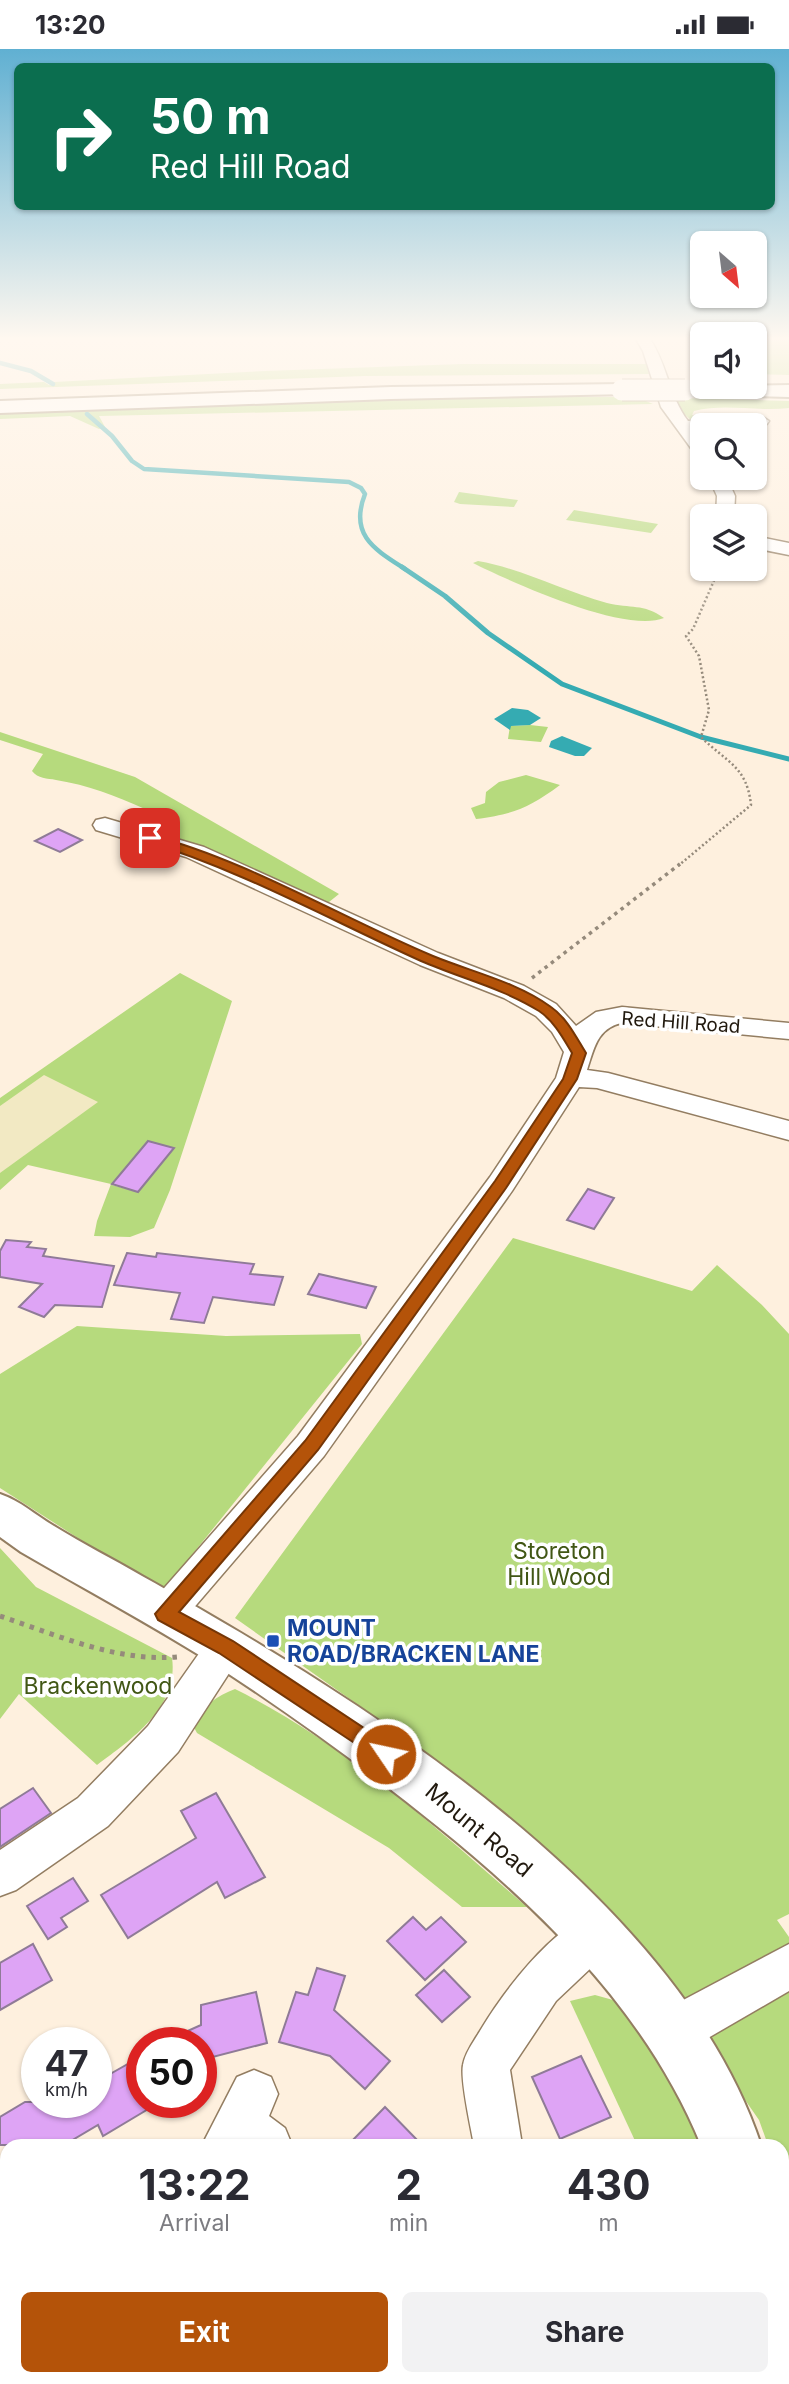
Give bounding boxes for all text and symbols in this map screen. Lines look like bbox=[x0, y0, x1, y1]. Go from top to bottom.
text: 13:20 bbox=[35, 9, 106, 40]
text: 50 m bbox=[150, 87, 271, 146]
icon: right bbox=[35, 91, 126, 182]
text: Red Hill Road bbox=[150, 147, 351, 186]
north arrow bbox=[690, 231, 766, 308]
map controls bbox=[690, 231, 767, 581]
button: sound bbox=[690, 322, 767, 399]
button: search bbox=[690, 413, 767, 490]
button: layers bbox=[690, 504, 767, 581]
pin bbox=[120, 808, 180, 868]
icon: arrive bbox=[131, 819, 169, 857]
street label: Red Hill Road bbox=[621, 1007, 741, 1038]
park label: Storeton Hill Wood bbox=[507, 1537, 611, 1591]
place label: MOUNT ROAD/BRACKEN LANE bbox=[287, 1614, 539, 1668]
marker: MOUNT ROAD/BRACKEN LANE bbox=[265, 1633, 281, 1649]
park label: Brackenwood bbox=[24, 1672, 172, 1700]
position arrow bbox=[349, 1717, 423, 1791]
street label: Mount Road bbox=[420, 1777, 538, 1883]
speed limit sign: 50 bbox=[126, 2027, 217, 2118]
text: 47 bbox=[44, 2042, 89, 2084]
text: km/h bbox=[45, 2079, 88, 2100]
text: 13:22 bbox=[138, 2159, 251, 2210]
text: 2 bbox=[395, 2159, 422, 2210]
text: 430 bbox=[567, 2159, 651, 2210]
text: Arrival bbox=[159, 2209, 230, 2237]
text: min bbox=[389, 2209, 428, 2237]
text: m bbox=[599, 2209, 619, 2237]
button: Exit bbox=[21, 2292, 388, 2372]
button: Share bbox=[402, 2292, 768, 2372]

